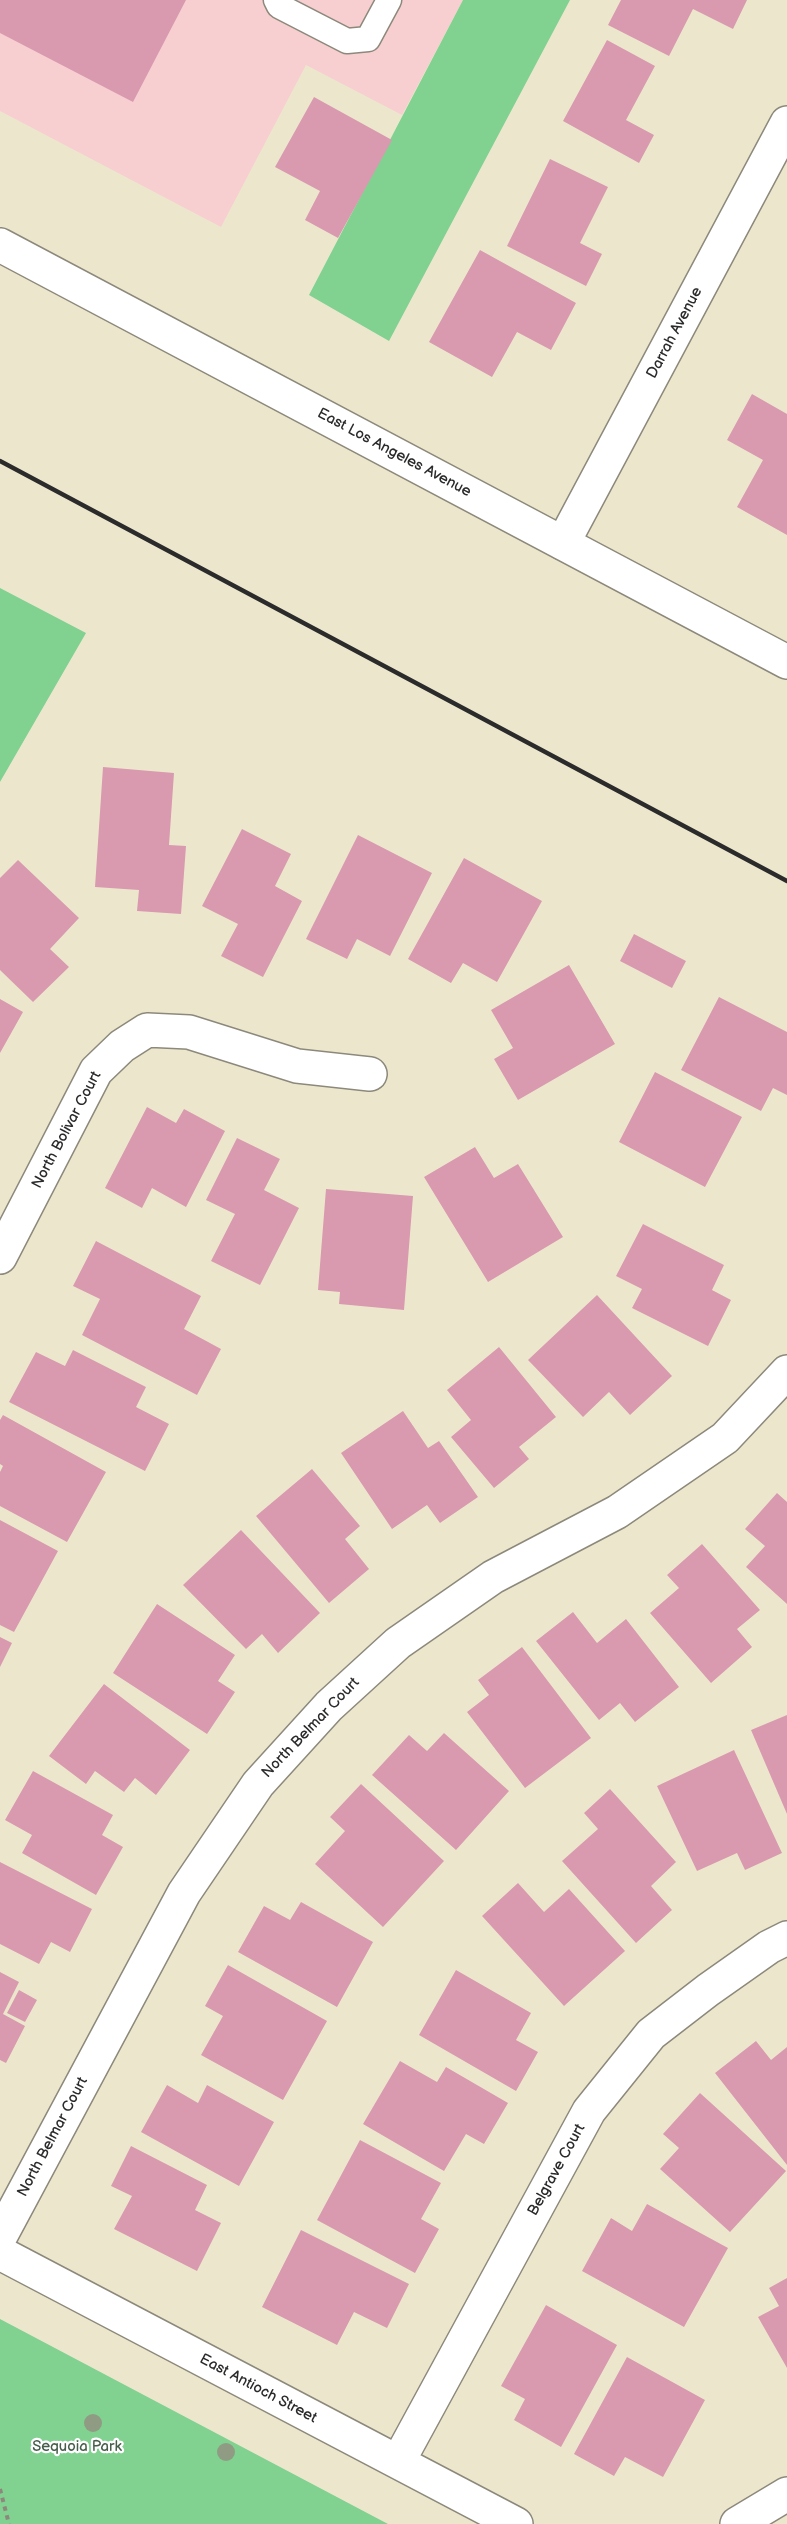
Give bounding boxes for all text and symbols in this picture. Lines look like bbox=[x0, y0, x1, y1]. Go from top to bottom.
street label: Darrah Avenue bbox=[643, 284, 707, 382]
street label: East Los Angeles Avenue bbox=[314, 405, 474, 501]
street label: North Bolivar Court bbox=[29, 1068, 105, 1192]
street label: North Belmar Court bbox=[258, 1674, 364, 1782]
street label: North Belmar Court bbox=[14, 2074, 92, 2200]
street label: Belgrave Court bbox=[524, 2121, 590, 2219]
street label: East Antioch Street bbox=[196, 2350, 320, 2428]
park label: Sequoia Park bbox=[32, 2438, 122, 2456]

